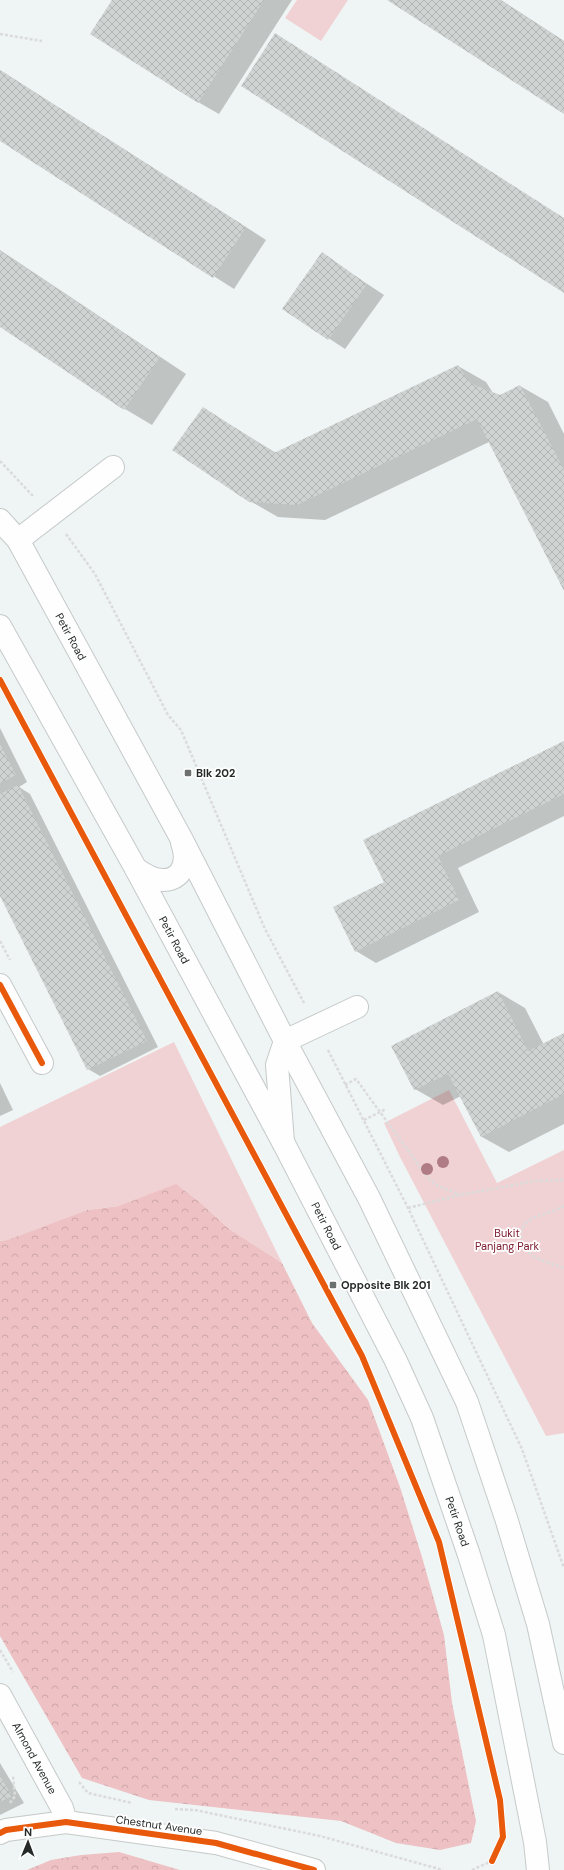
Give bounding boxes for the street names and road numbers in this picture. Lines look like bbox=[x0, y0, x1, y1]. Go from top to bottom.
street label: Petir Road bbox=[52, 611, 89, 663]
street label: Petir Road bbox=[156, 914, 193, 966]
street label: Petir Road bbox=[308, 1200, 344, 1252]
street label: Petir Road bbox=[442, 1495, 473, 1548]
street label: Almond Avenue bbox=[9, 1720, 60, 1796]
street label: Chestnut Avenue bbox=[115, 1812, 203, 1838]

